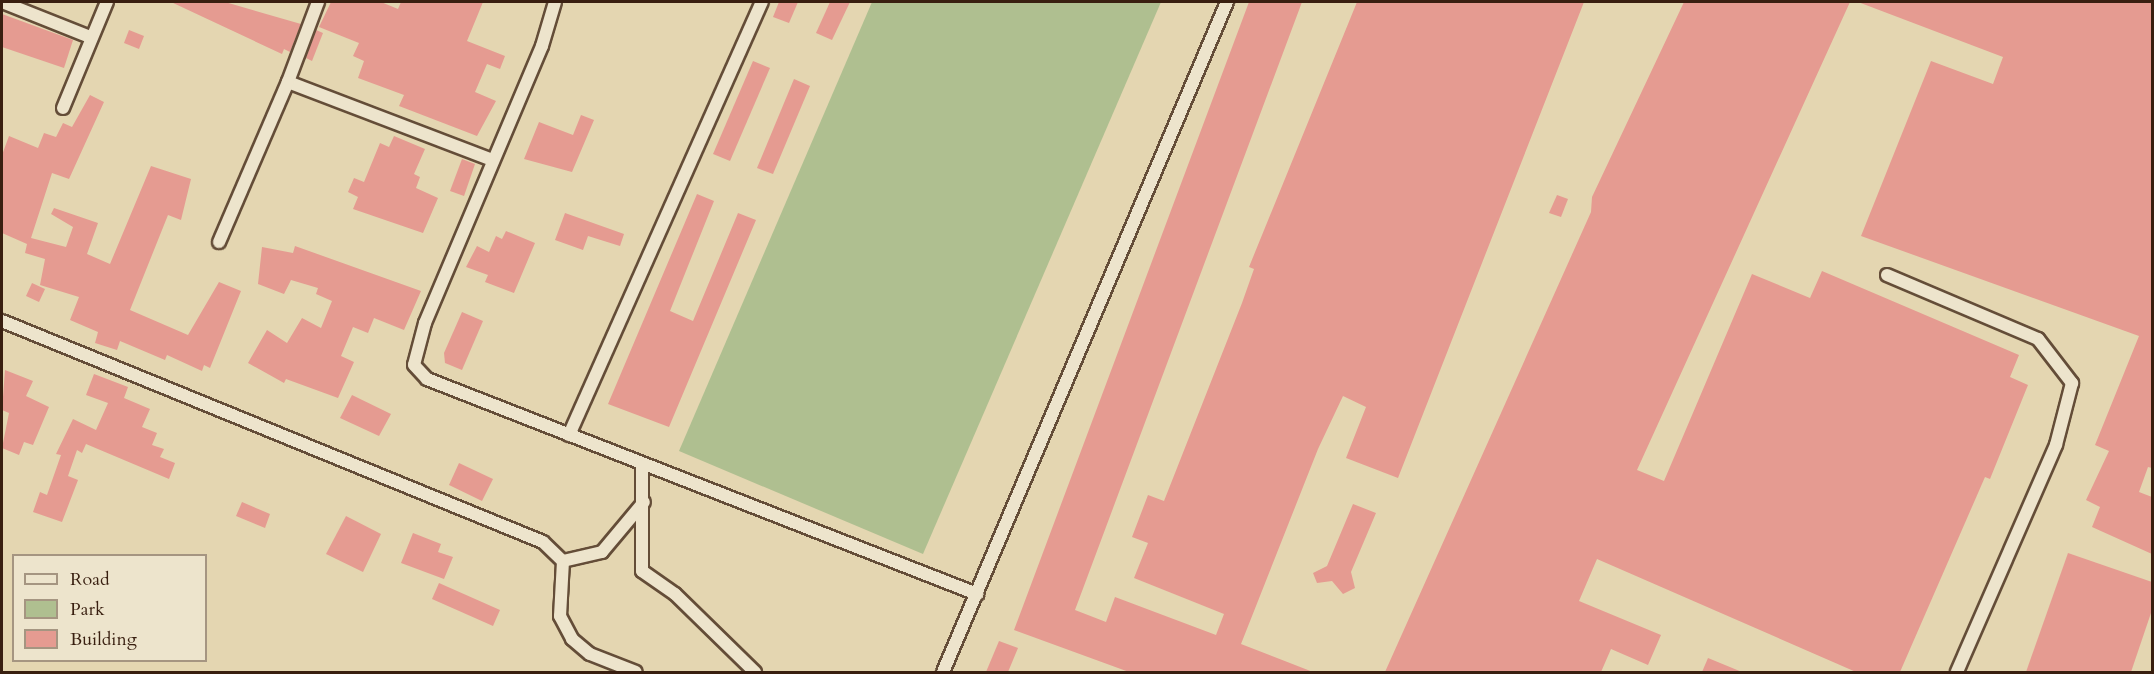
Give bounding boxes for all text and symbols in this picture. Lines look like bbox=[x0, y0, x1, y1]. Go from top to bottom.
legend bbox=[12, 554, 207, 662]
text: Road bbox=[70, 567, 110, 592]
text: Park bbox=[70, 597, 105, 622]
text: Building bbox=[70, 627, 137, 652]

